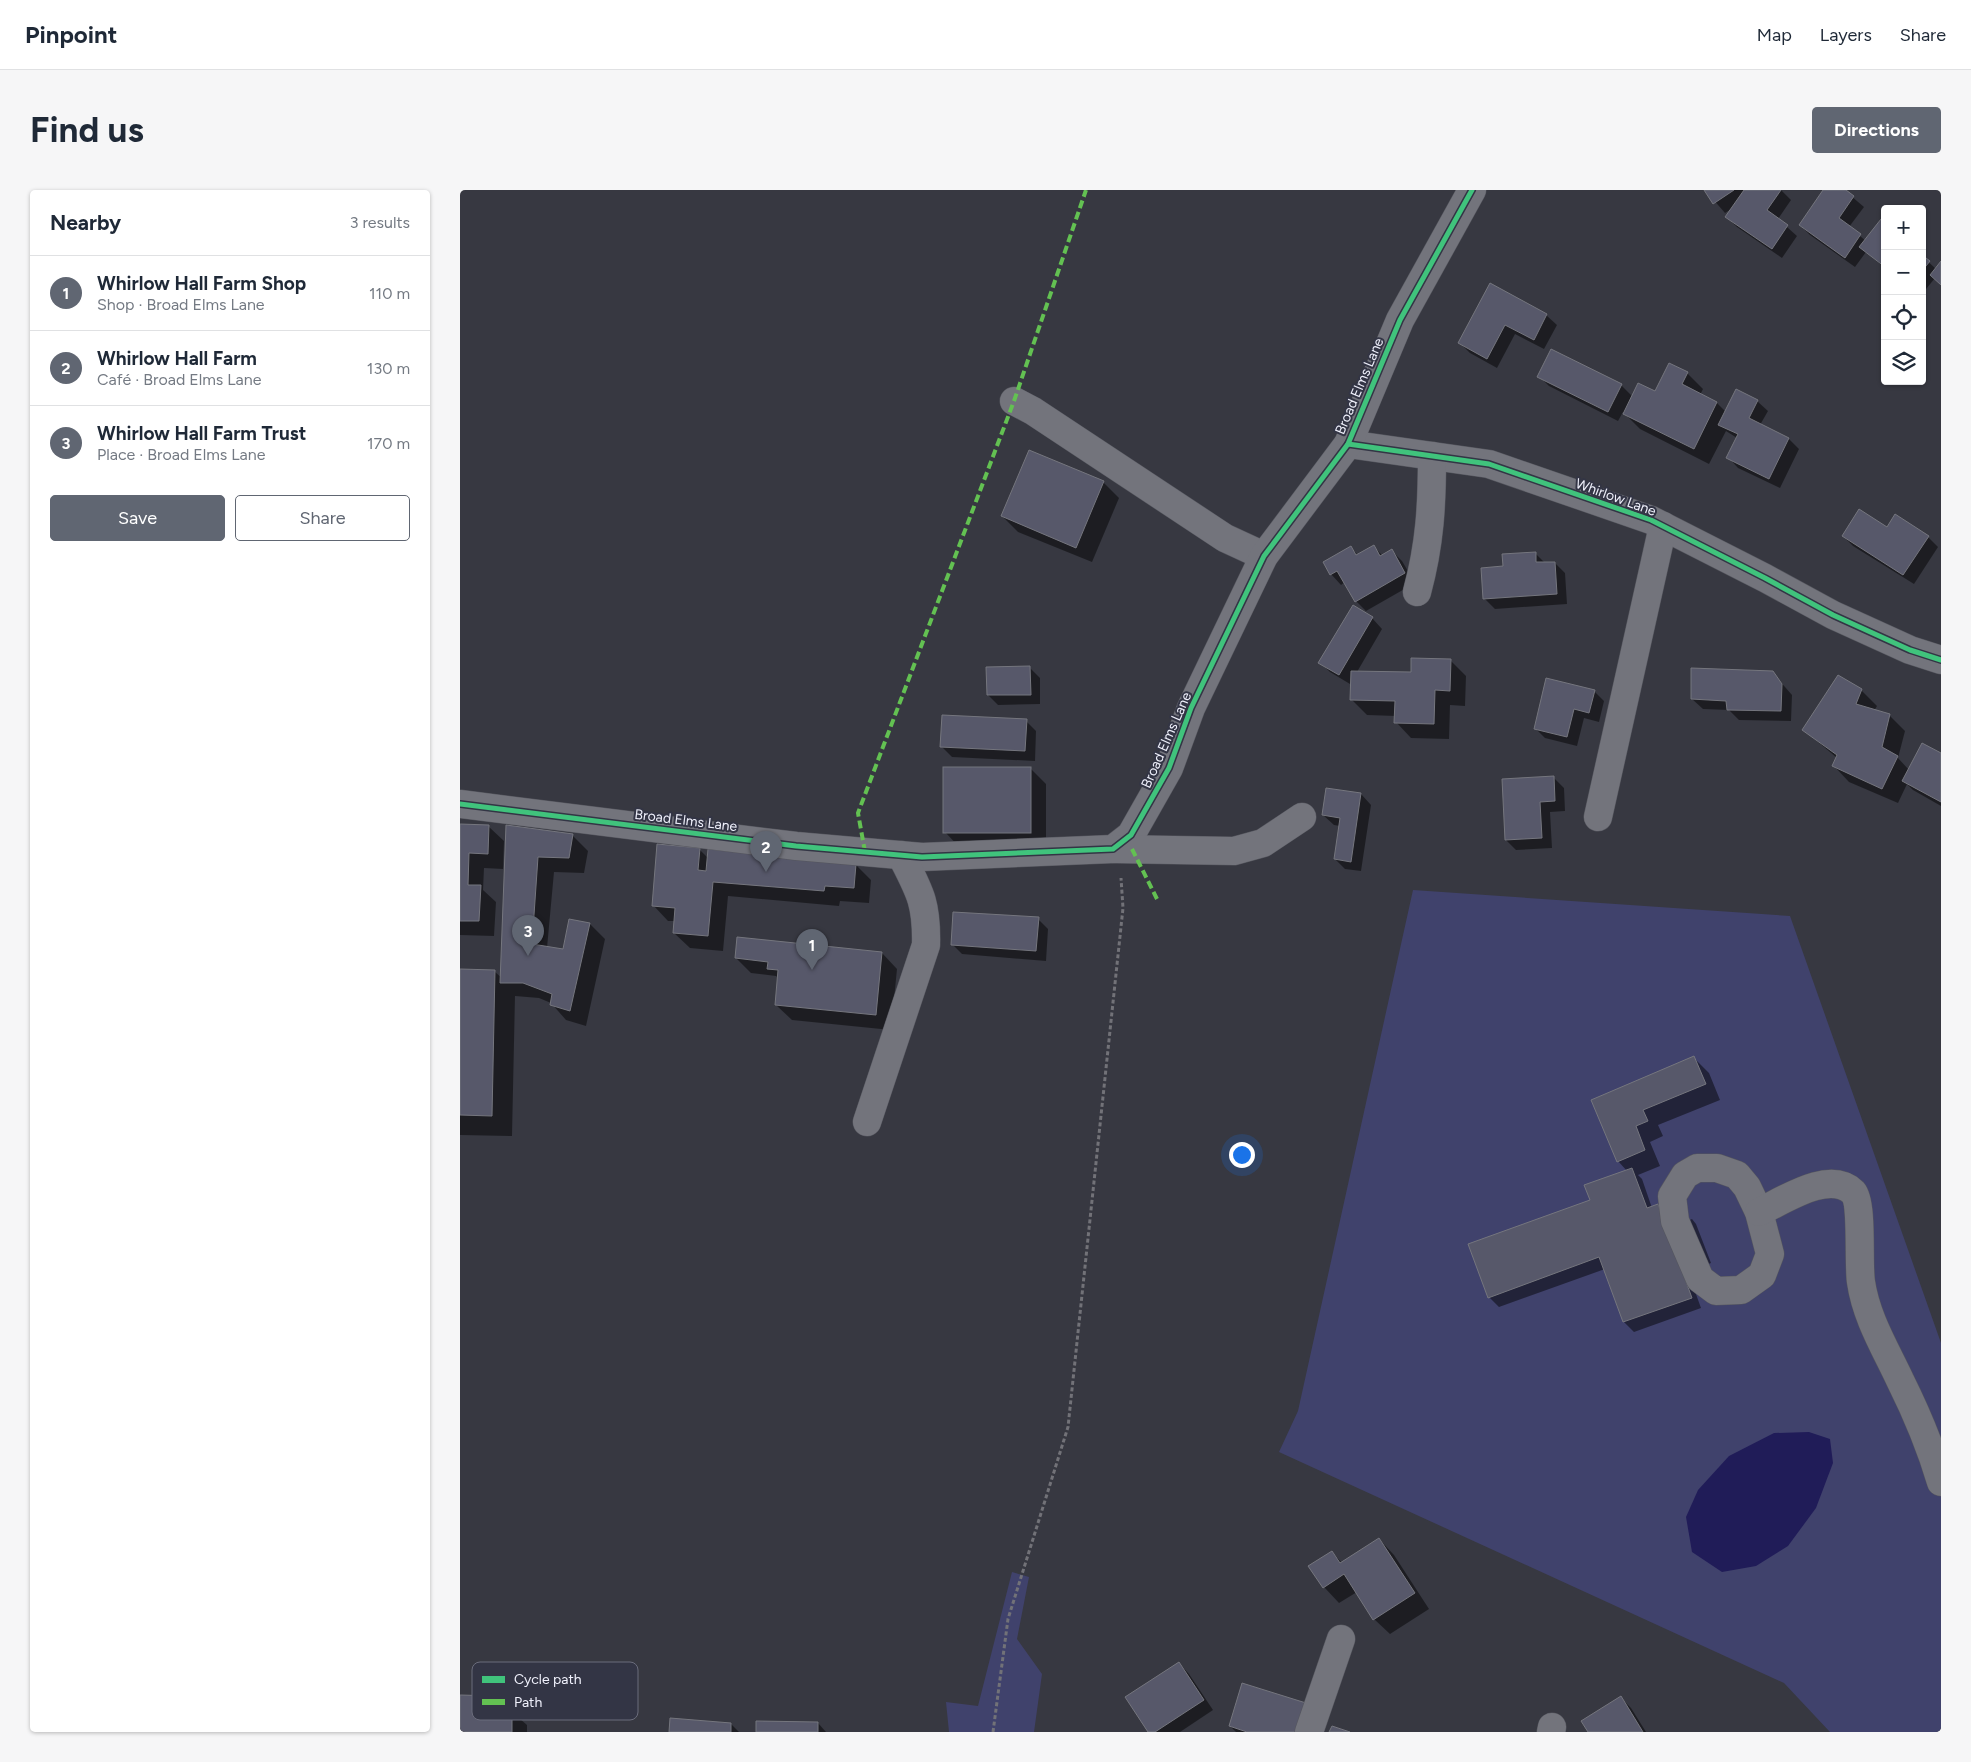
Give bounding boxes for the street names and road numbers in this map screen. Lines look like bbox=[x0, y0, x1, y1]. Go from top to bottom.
street label: Broad Elms Lane bbox=[1331, 335, 1388, 437]
street label: Whirlow Lane bbox=[1573, 475, 1659, 520]
street label: Broad Elms Lane bbox=[1138, 689, 1195, 791]
street label: Broad Elms Lane bbox=[634, 806, 739, 835]

